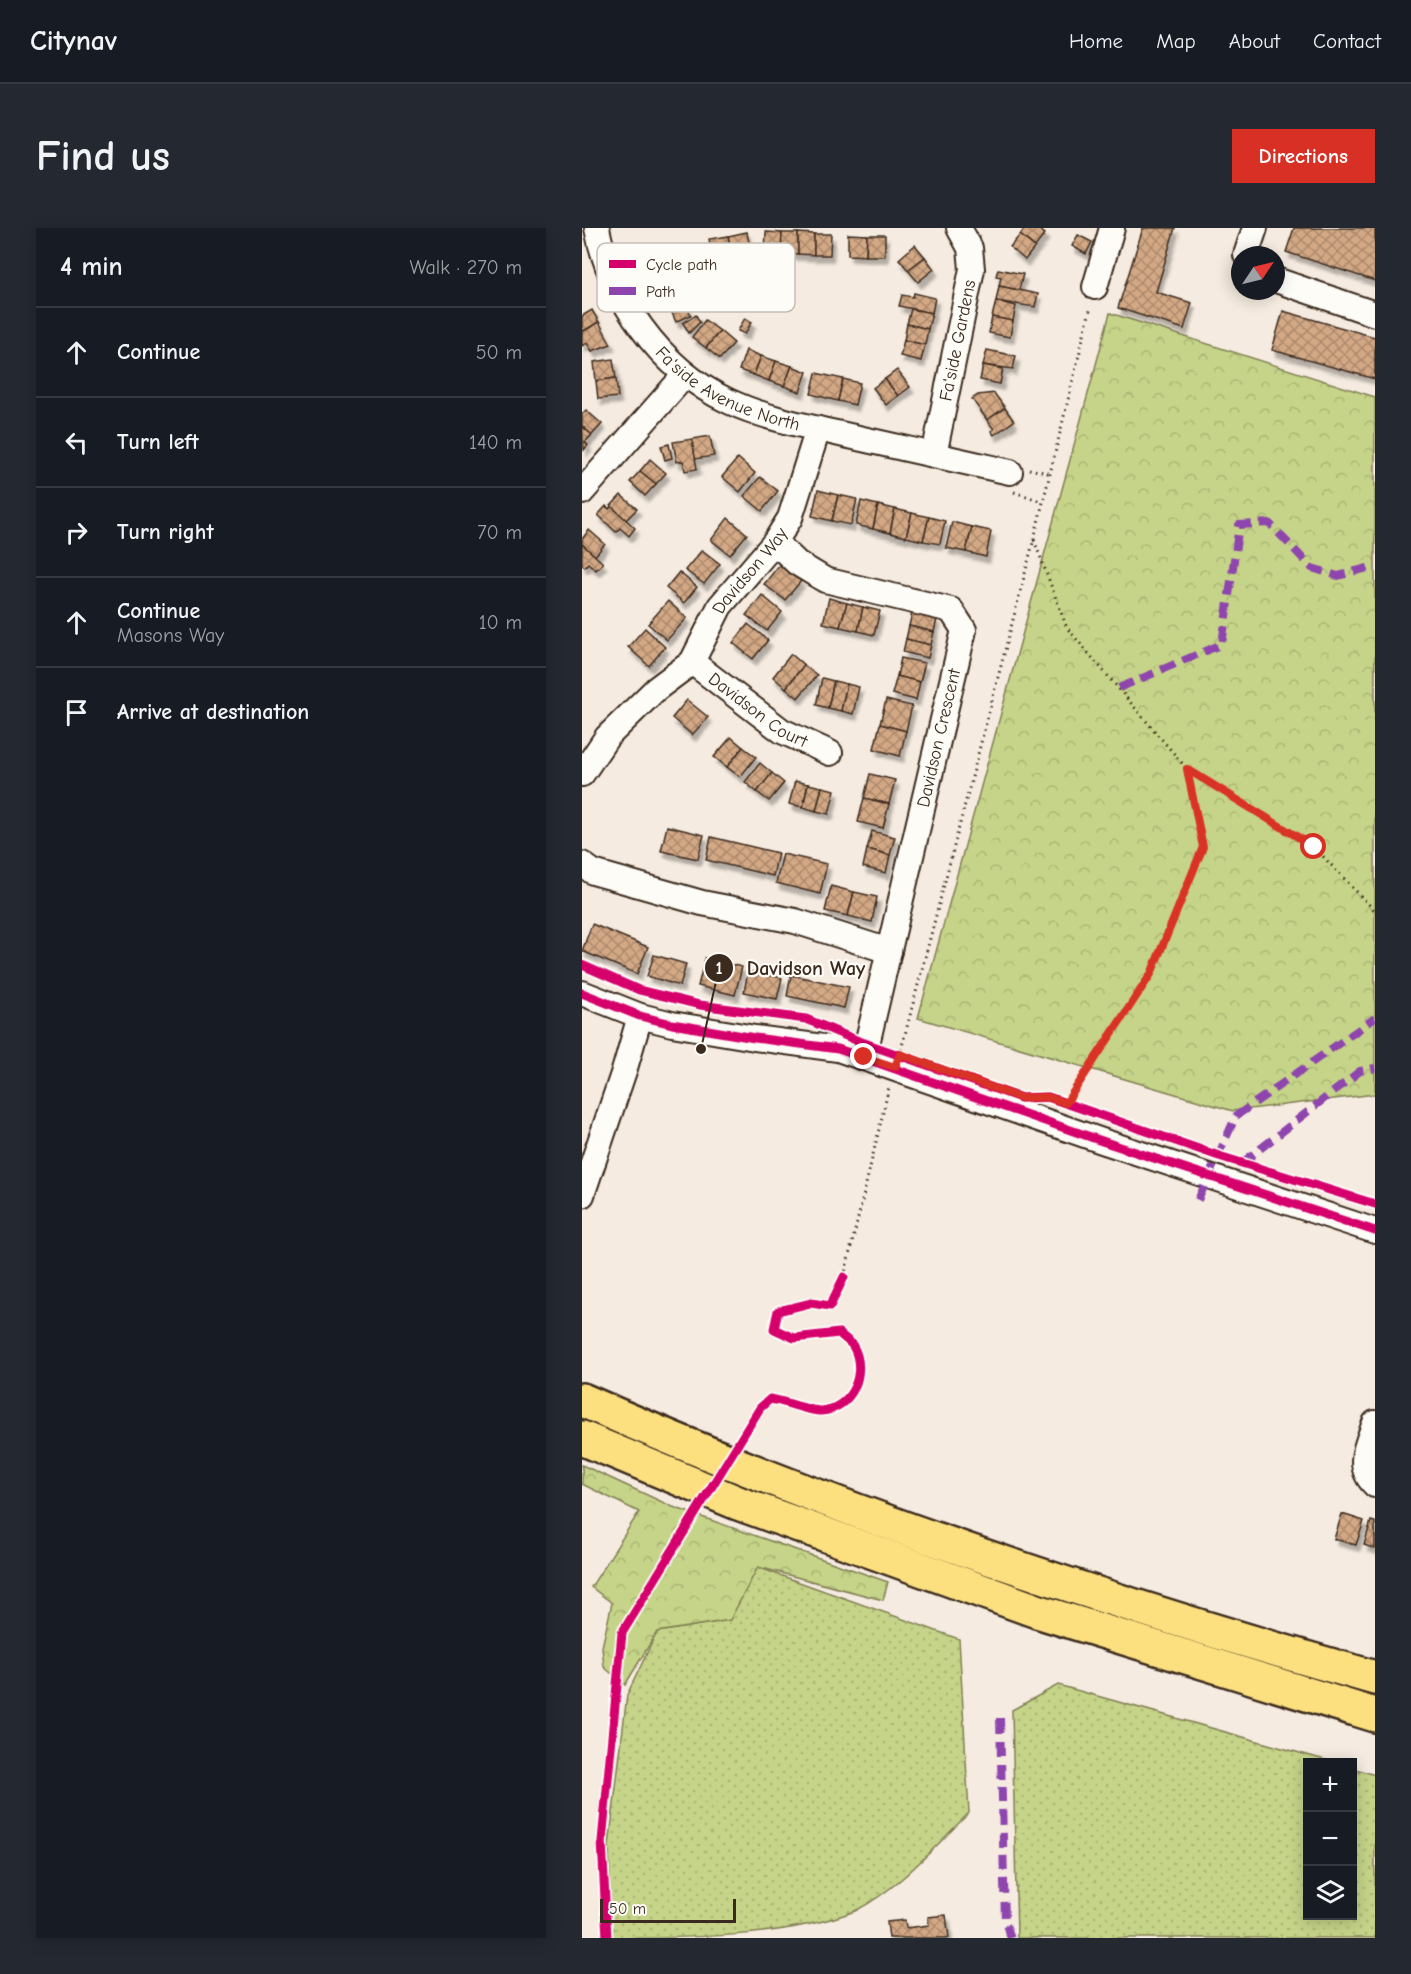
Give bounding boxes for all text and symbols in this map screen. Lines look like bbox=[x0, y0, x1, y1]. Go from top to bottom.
text: Citynav bbox=[30, 25, 117, 57]
text: Home bbox=[1069, 29, 1123, 53]
text: Map bbox=[1156, 29, 1196, 53]
text: About bbox=[1229, 29, 1280, 53]
text: Contact bbox=[1313, 29, 1381, 53]
button: Directions bbox=[1232, 129, 1375, 183]
text: Find us bbox=[36, 132, 170, 181]
legend bbox=[597, 243, 795, 312]
north arrow bbox=[1231, 246, 1285, 300]
text: 4 min bbox=[60, 252, 123, 282]
text: Walk · 270 m bbox=[409, 256, 522, 279]
text: Cycle path bbox=[646, 256, 717, 274]
street label: Fa'side Gardens bbox=[935, 278, 980, 403]
text: Path bbox=[646, 283, 676, 301]
icon: ahead bbox=[60, 336, 93, 369]
text: Continue bbox=[117, 339, 200, 365]
text: 50 m bbox=[476, 341, 522, 364]
street label: Fa'side Avenue North bbox=[651, 342, 802, 435]
icon: left bbox=[60, 426, 93, 459]
text: Turn left bbox=[117, 429, 199, 455]
text: 140 m bbox=[469, 431, 522, 454]
icon: right bbox=[60, 516, 93, 549]
text: Turn right bbox=[117, 519, 214, 545]
text: 70 m bbox=[477, 521, 522, 544]
street label: Davidson Way bbox=[707, 523, 792, 617]
text: Continue bbox=[117, 598, 200, 624]
icon: ahead bbox=[60, 606, 93, 639]
text: 10 m bbox=[479, 611, 522, 634]
text: Masons Way bbox=[117, 624, 224, 647]
street label: Davidson Crescent bbox=[913, 666, 965, 809]
street label: Davidson Court bbox=[704, 668, 812, 752]
icon: arrive bbox=[60, 696, 93, 729]
text: Arrive at destination bbox=[117, 699, 309, 725]
route start bbox=[1300, 833, 1326, 859]
callout: Davidson Way bbox=[704, 949, 877, 987]
text: Davidson Way bbox=[747, 957, 866, 980]
text: 1 bbox=[715, 958, 723, 979]
route end bbox=[850, 1043, 876, 1069]
map controls bbox=[1303, 1758, 1357, 1920]
button: + bbox=[1303, 1758, 1357, 1812]
button: − bbox=[1303, 1812, 1357, 1866]
button: layers bbox=[1303, 1866, 1357, 1920]
scale bar bbox=[600, 1896, 736, 1924]
text: 50 m bbox=[609, 1900, 646, 1918]

